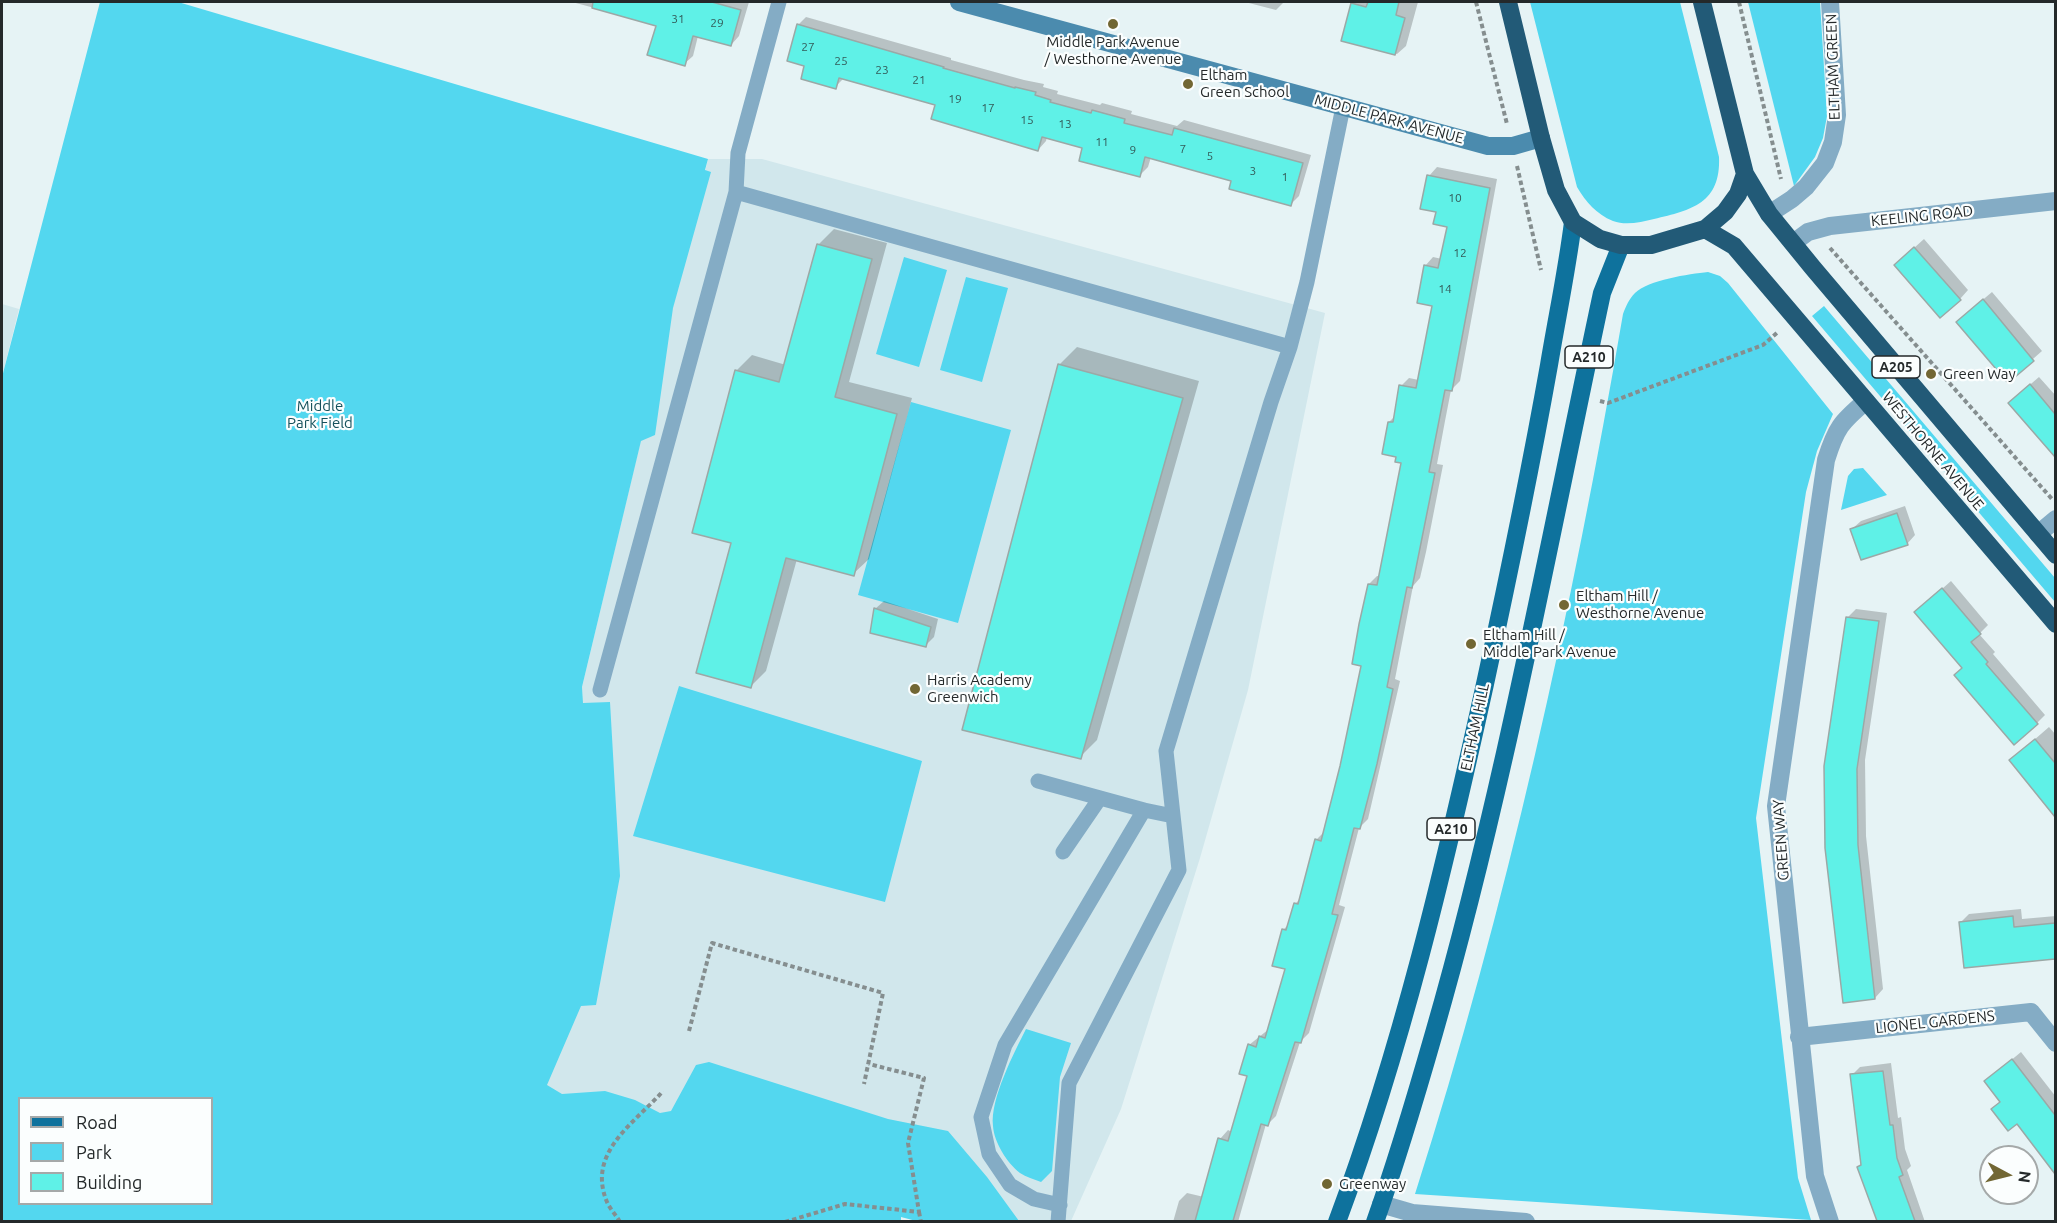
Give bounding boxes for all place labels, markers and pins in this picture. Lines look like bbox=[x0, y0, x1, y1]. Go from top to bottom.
marker: Middle Park Avenue / Westhorne Avenue bbox=[1106, 17, 1120, 31]
place label: Middle Park Avenue / Westhorne Avenue bbox=[1044, 33, 1182, 68]
place label: Eltham Green School bbox=[1200, 66, 1289, 101]
marker: Eltham Green School bbox=[1181, 77, 1195, 91]
place label: Green Way bbox=[1943, 365, 2016, 383]
marker: Green Way bbox=[1924, 367, 1938, 381]
place label: Eltham Hill / Westhorne Avenue bbox=[1576, 587, 1704, 622]
marker: Eltham Hill / Westhorne Avenue bbox=[1557, 598, 1571, 612]
place label: Eltham Hill / Middle Park Avenue bbox=[1483, 626, 1617, 661]
marker: Eltham Hill / Middle Park Avenue bbox=[1464, 637, 1478, 651]
place label: Harris Academy Greenwich bbox=[927, 671, 1032, 706]
marker: Harris Academy Greenwich bbox=[908, 682, 922, 696]
place label: Greenway bbox=[1339, 1175, 1406, 1193]
marker: Greenway bbox=[1320, 1177, 1334, 1191]

